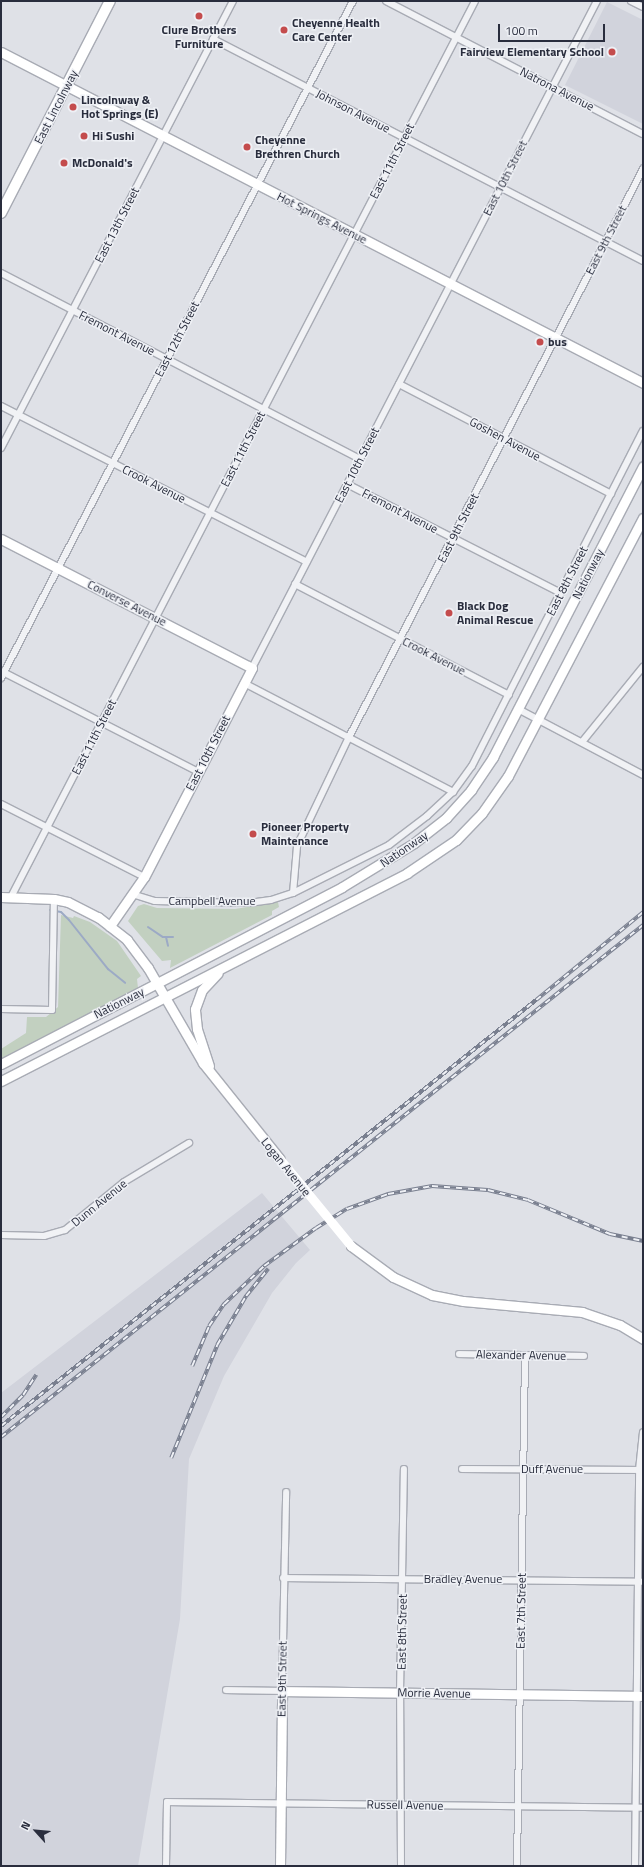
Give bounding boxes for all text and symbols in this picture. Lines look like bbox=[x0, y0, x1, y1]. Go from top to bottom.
marker: Clure Brothers Furniture bbox=[194, 11, 204, 21]
place label: Cheyenne Health Care Center bbox=[292, 16, 380, 44]
scale bar bbox=[500, 16, 607, 42]
text: 100 m bbox=[505, 21, 538, 40]
place label: Clure Brothers Furniture bbox=[161, 23, 237, 51]
marker: Cheyenne Health Care Center bbox=[279, 25, 289, 35]
place label: Fairview Elementary School bbox=[460, 45, 604, 59]
marker: Fairview Elementary School bbox=[607, 47, 617, 57]
street label: Natrona Avenue bbox=[517, 64, 597, 114]
street label: East Lincolnway bbox=[31, 67, 81, 147]
street label: Johnson Avenue bbox=[314, 86, 392, 136]
place label: Lincolnway & Hot Springs (E) bbox=[81, 93, 158, 121]
marker: Lincolnway & Hot Springs (E) bbox=[68, 102, 78, 112]
street label: East 11th Street bbox=[367, 121, 417, 201]
place label: Hi Sushi bbox=[92, 129, 134, 143]
marker: Hi Sushi bbox=[79, 131, 89, 141]
place label: Cheyenne Brethren Church bbox=[255, 133, 340, 161]
street label: East 10th Street bbox=[480, 138, 530, 218]
marker: Cheyenne Brethren Church bbox=[242, 142, 252, 152]
place label: McDonald's bbox=[72, 156, 133, 170]
marker: McDonald's bbox=[59, 158, 69, 168]
street label: East 13th Street bbox=[92, 185, 142, 265]
street label: Hot Springs Avenue bbox=[275, 189, 369, 247]
street label: East 9th Street bbox=[582, 203, 630, 277]
street label: East 12th Street bbox=[152, 299, 202, 379]
street label: Fremont Avenue bbox=[77, 308, 157, 358]
place label: bus bbox=[548, 335, 567, 349]
marker: bus bbox=[535, 337, 545, 347]
street label: East 11th Street bbox=[218, 409, 268, 489]
street label: Goshen Avenue bbox=[467, 414, 543, 464]
street label: East 10th Street bbox=[332, 425, 382, 505]
street label: Crook Avenue bbox=[120, 462, 188, 506]
street label: Fremont Avenue bbox=[360, 486, 440, 536]
street label: East 9th Street bbox=[434, 491, 482, 565]
street label: East 8th Street bbox=[543, 544, 591, 618]
street label: Nationway bbox=[569, 546, 607, 602]
street label: Converse Avenue bbox=[85, 577, 169, 629]
place label: Black Dog Animal Rescue bbox=[457, 599, 533, 627]
marker: Black Dog Animal Rescue bbox=[444, 608, 454, 618]
street label: Crook Avenue bbox=[400, 634, 468, 678]
street label: East 11th Street bbox=[69, 697, 119, 777]
street label: East 10th Street bbox=[183, 713, 233, 793]
place label: Pioneer Property Maintenance bbox=[261, 820, 349, 848]
street label: Nationway bbox=[377, 828, 431, 870]
marker: Pioneer Property Maintenance bbox=[248, 829, 258, 839]
street label: Campbell Avenue bbox=[169, 894, 255, 908]
street label: Nationway bbox=[91, 984, 147, 1022]
street label: Logan Avenue bbox=[258, 1135, 314, 1199]
street label: Dunn Avenue bbox=[68, 1176, 130, 1230]
street label: Alexander Avenue bbox=[476, 1347, 566, 1363]
street label: Duff Avenue bbox=[521, 1462, 583, 1476]
street label: Bradley Avenue bbox=[424, 1572, 502, 1586]
street label: East 7th Street bbox=[513, 1573, 529, 1649]
street label: East 8th Street bbox=[394, 1594, 410, 1670]
street label: East 9th Street bbox=[274, 1641, 290, 1717]
street label: Morrie Avenue bbox=[397, 1685, 471, 1701]
street label: Russell Avenue bbox=[367, 1797, 443, 1813]
north arrow bbox=[16, 1811, 56, 1851]
text: N bbox=[16, 1819, 34, 1833]

